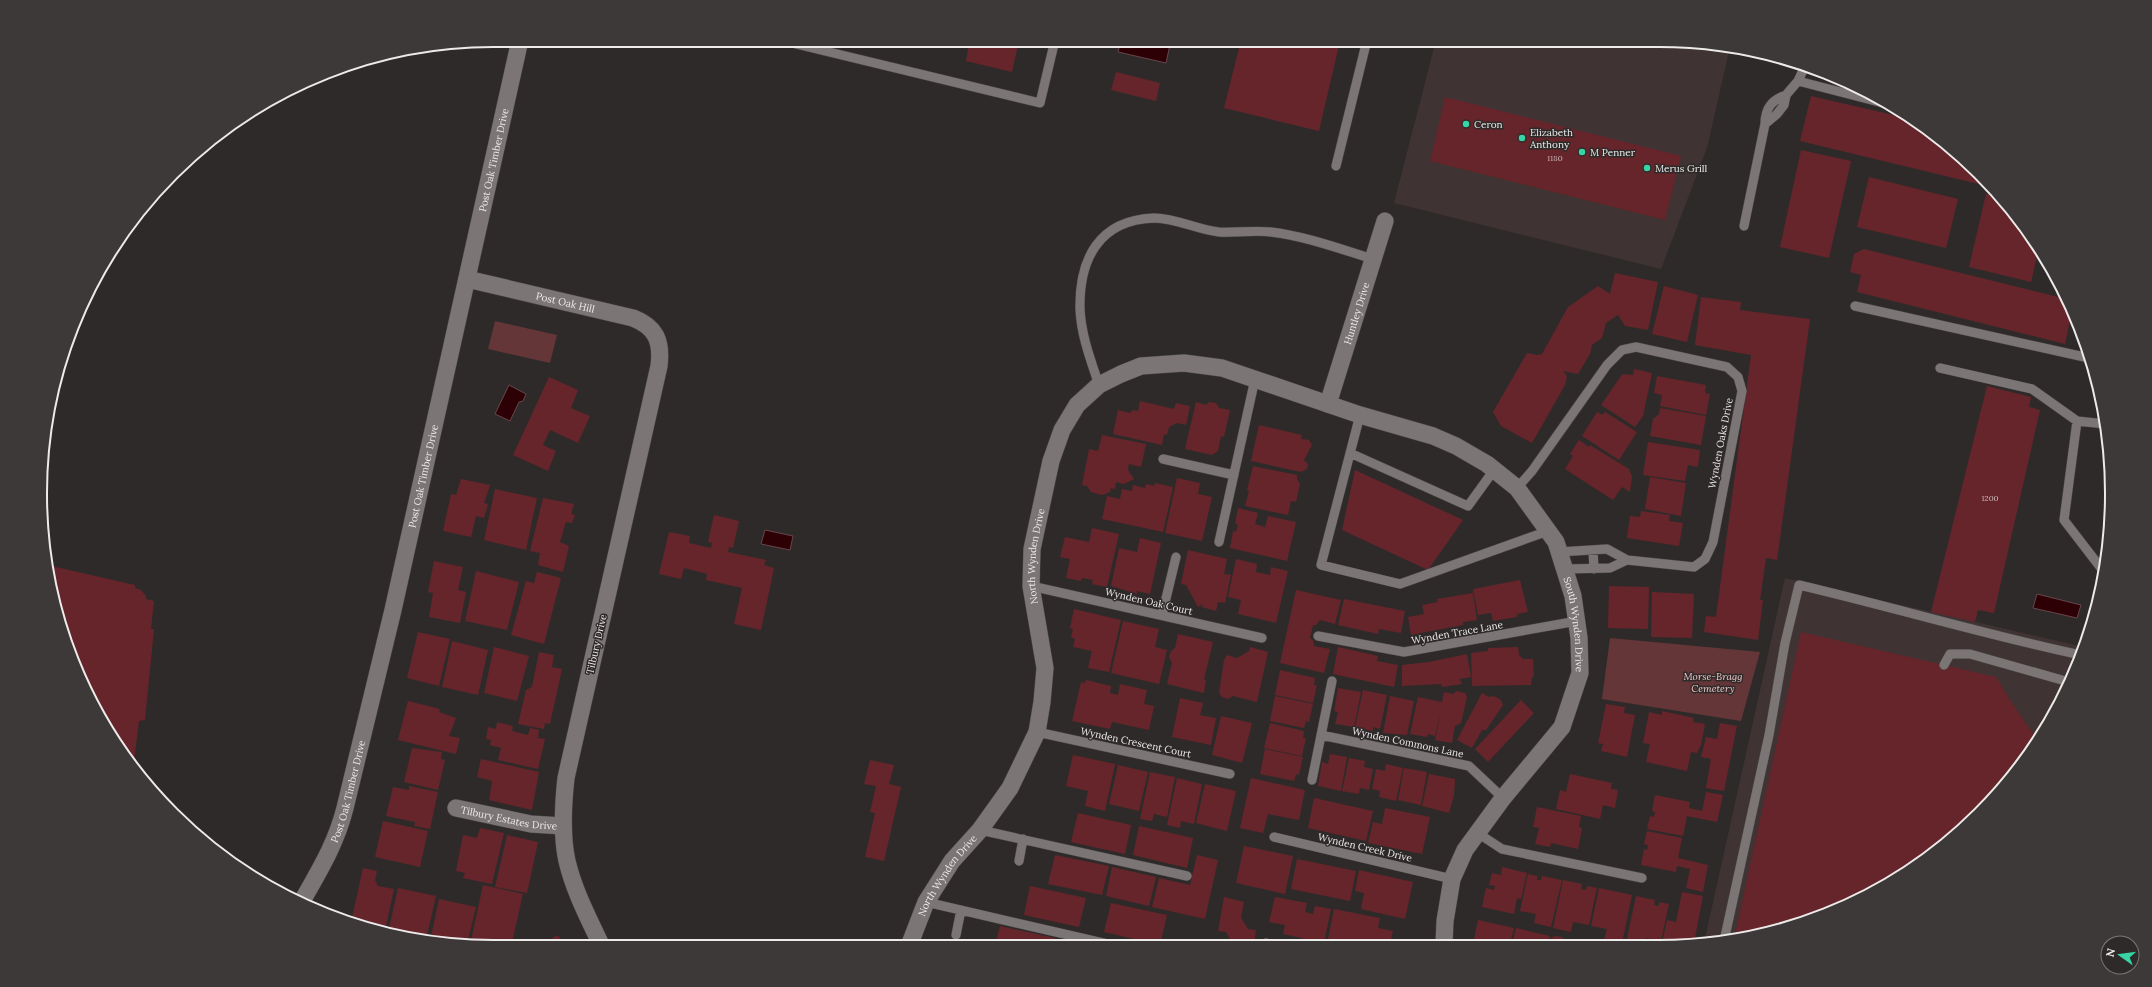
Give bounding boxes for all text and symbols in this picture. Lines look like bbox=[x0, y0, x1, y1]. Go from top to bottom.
street label: Post Oak Timber Drive bbox=[476, 106, 512, 213]
place label: Ceron bbox=[1474, 118, 1503, 131]
marker: Ceron bbox=[1461, 119, 1471, 129]
place label: Elizabeth Anthony bbox=[1529, 126, 1573, 151]
marker: Elizabeth Anthony bbox=[1517, 133, 1527, 143]
place label: M Penner bbox=[1590, 146, 1636, 159]
marker: M Penner bbox=[1577, 147, 1587, 157]
house number: 1180 bbox=[1547, 153, 1563, 163]
place label: Merus Grill bbox=[1655, 162, 1708, 175]
marker: Merus Grill bbox=[1642, 163, 1652, 173]
street label: Huntley Drive bbox=[1341, 280, 1373, 346]
street label: Post Oak Hill bbox=[534, 289, 596, 316]
street label: Wynden Oaks Drive bbox=[1705, 396, 1736, 489]
street label: Post Oak Timber Drive bbox=[406, 423, 441, 529]
house number: 1200 bbox=[1981, 493, 1999, 503]
street label: North Wynden Drive bbox=[1025, 507, 1048, 605]
street label: South Wynden Drive bbox=[1560, 575, 1586, 673]
street label: Wynden Oak Court bbox=[1104, 585, 1194, 618]
street label: Tilbury Drive bbox=[583, 612, 610, 675]
street label: Wynden Trace Lane bbox=[1410, 618, 1505, 647]
park label: Morse-Bragg Cemetery bbox=[1684, 670, 1742, 695]
street label: Wynden Crescent Court bbox=[1079, 724, 1193, 761]
street label: Wynden Commons Lane bbox=[1351, 724, 1465, 761]
street label: Post Oak Timber Drive bbox=[328, 738, 368, 845]
street label: Tilbury Estates Drive bbox=[460, 803, 558, 833]
street label: Wynden Creek Drive bbox=[1317, 830, 1414, 865]
street label: North Wynden Drive bbox=[915, 832, 980, 918]
north arrow bbox=[2100, 935, 2140, 975]
text: N bbox=[2102, 946, 2118, 958]

